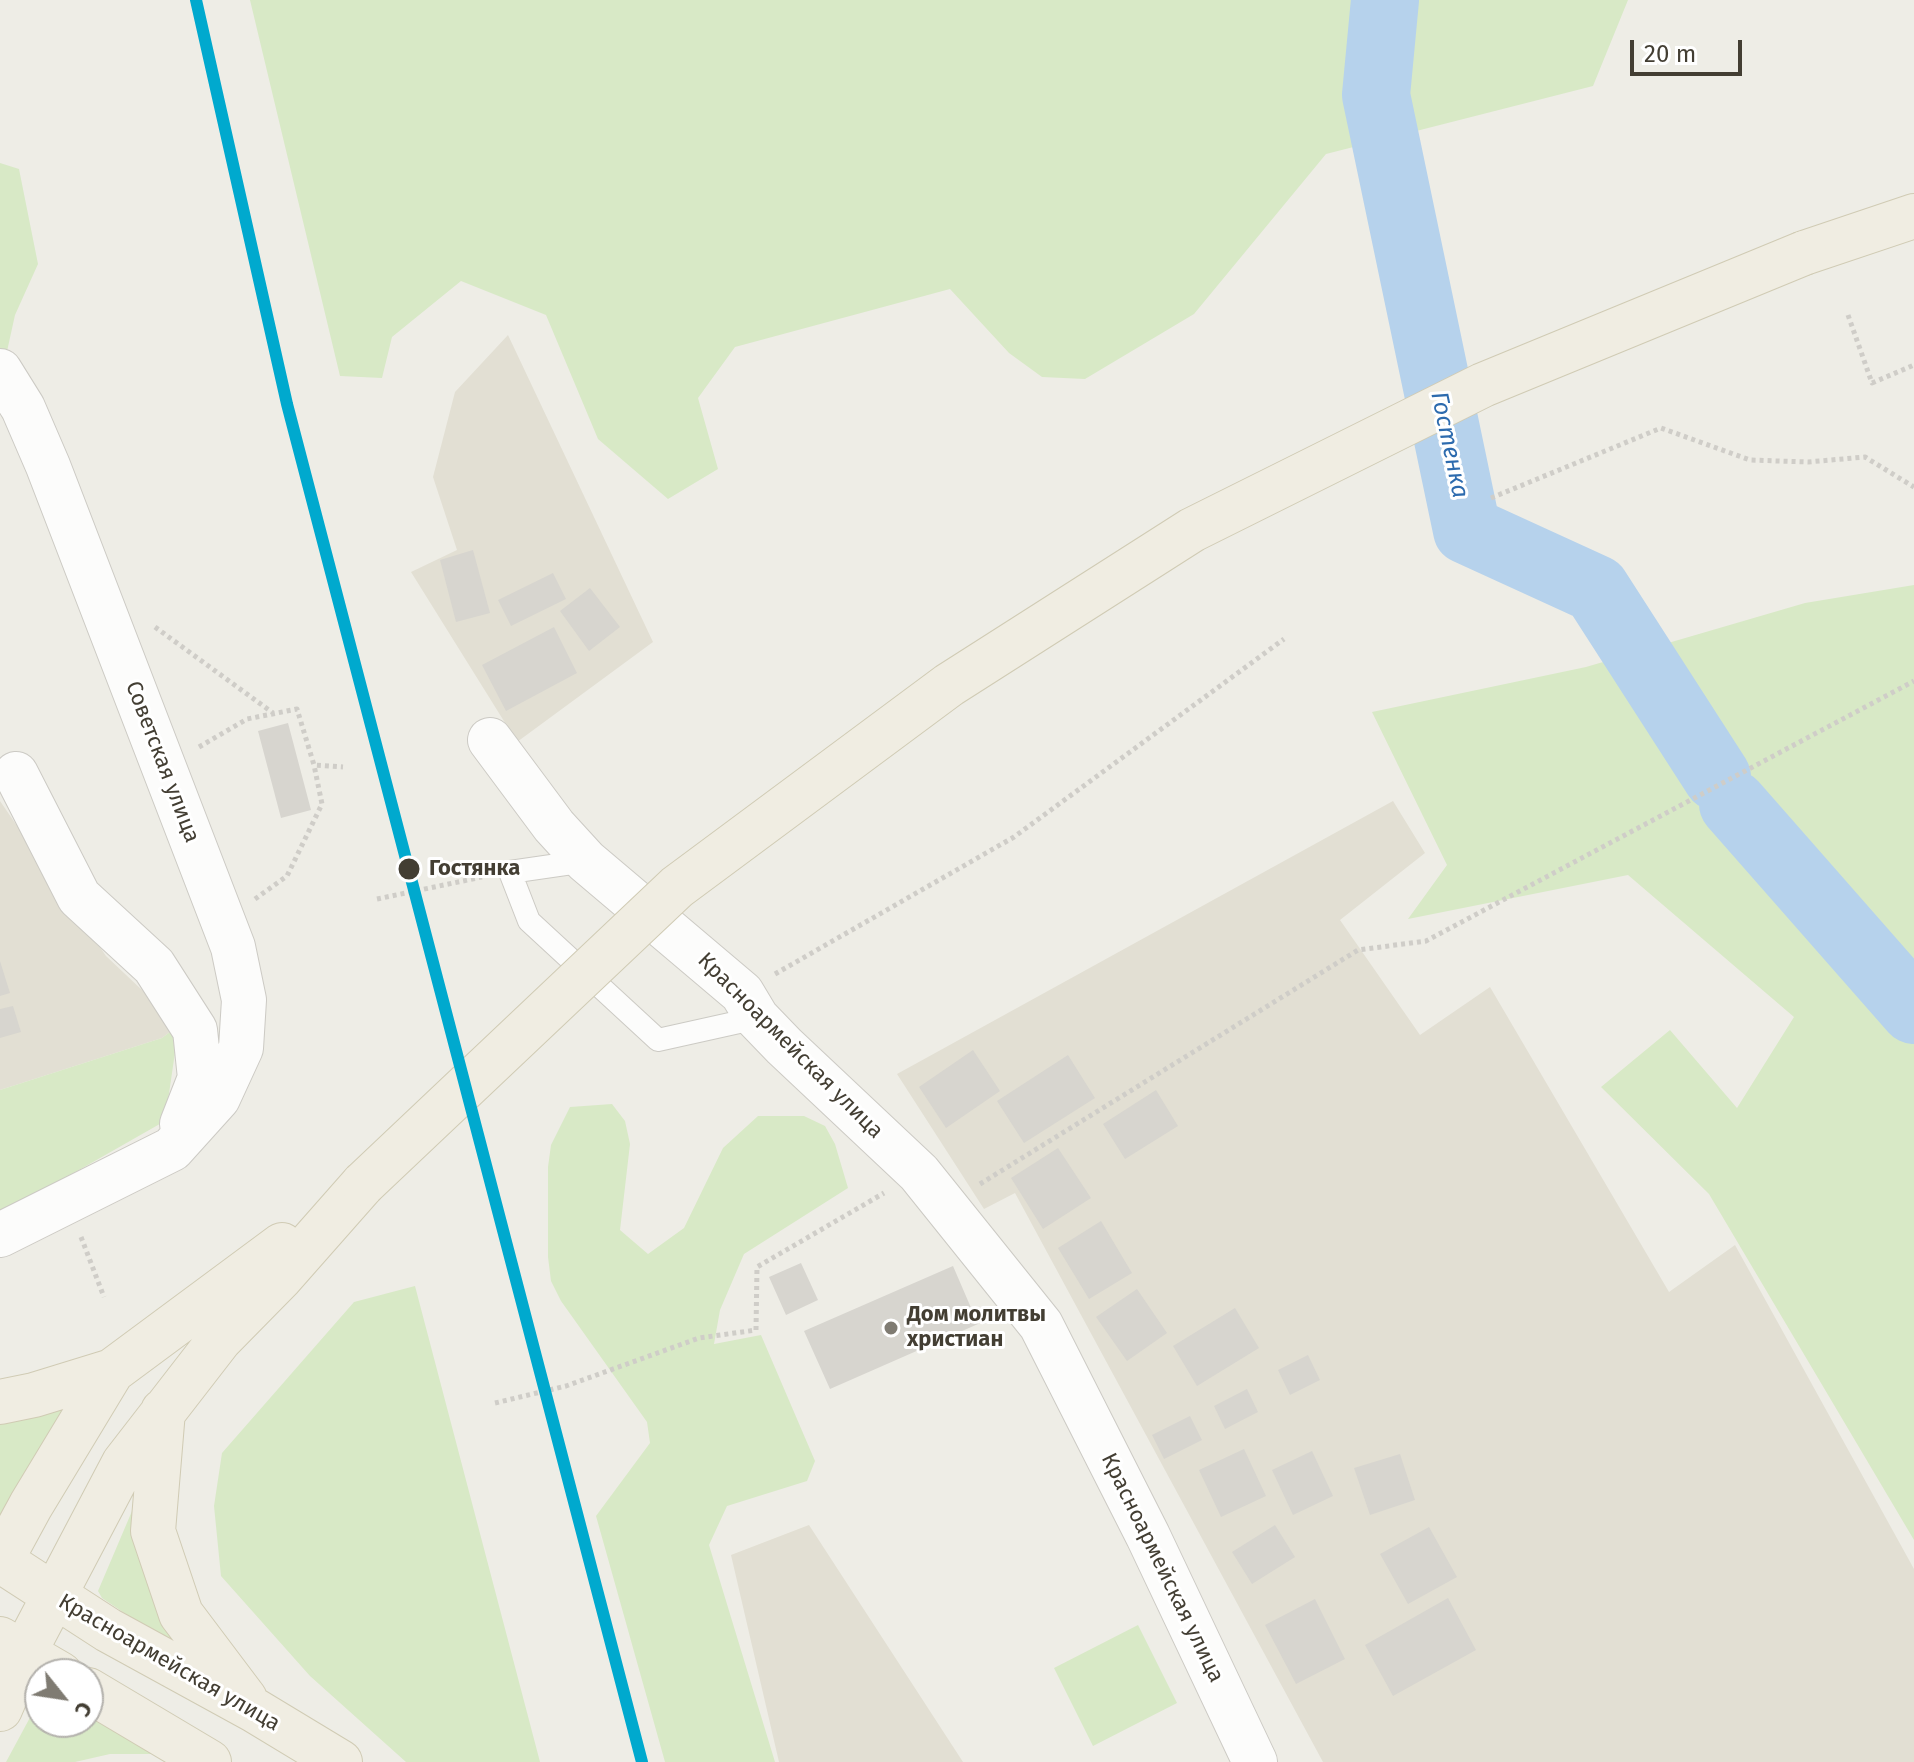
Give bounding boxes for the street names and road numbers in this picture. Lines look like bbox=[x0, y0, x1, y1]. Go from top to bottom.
street label: Советская улица bbox=[119, 678, 205, 846]
street label: Красноармейская улица bbox=[692, 948, 888, 1144]
street label: Красноармейская улица bbox=[1095, 1449, 1229, 1687]
street label: Красноармейская улица bbox=[53, 1589, 285, 1737]

